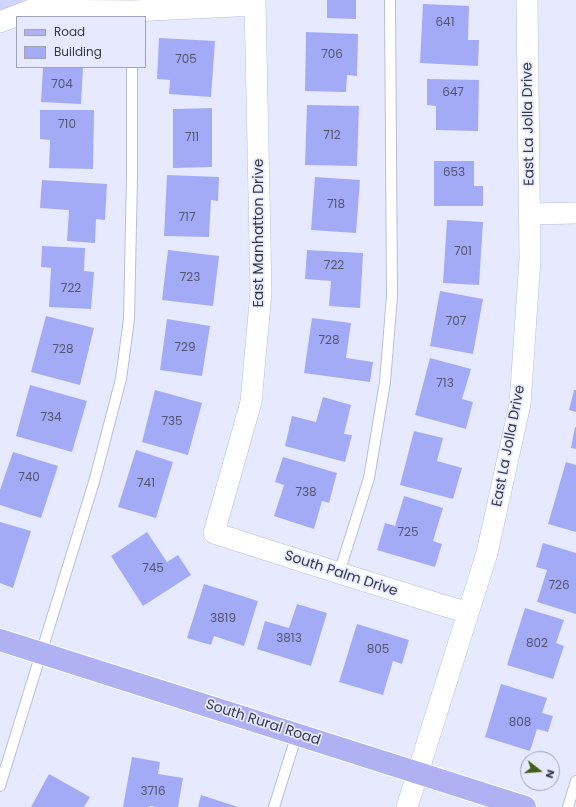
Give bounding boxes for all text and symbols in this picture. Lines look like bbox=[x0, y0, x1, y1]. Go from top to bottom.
legend bbox=[16, 16, 146, 68]
house number: 641 bbox=[435, 16, 455, 30]
text: Road bbox=[54, 23, 85, 40]
text: Building bbox=[54, 43, 102, 60]
house number: 706 bbox=[321, 48, 343, 62]
house number: 705 bbox=[175, 53, 197, 67]
street label: East La Jolla Drive bbox=[520, 62, 538, 186]
house number: 704 bbox=[51, 78, 73, 92]
house number: 647 bbox=[442, 86, 464, 100]
house number: 710 bbox=[58, 118, 76, 132]
house number: 712 bbox=[323, 129, 341, 143]
house number: 711 bbox=[185, 131, 199, 145]
street label: East Manhatton Drive bbox=[251, 159, 267, 307]
house number: 653 bbox=[443, 166, 465, 180]
house number: 718 bbox=[327, 198, 345, 212]
house number: 717 bbox=[179, 211, 195, 225]
house number: 701 bbox=[454, 245, 472, 259]
house number: 722 bbox=[324, 259, 344, 273]
house number: 723 bbox=[180, 271, 200, 285]
house number: 722 bbox=[61, 282, 81, 296]
house number: 707 bbox=[446, 315, 466, 329]
house number: 728 bbox=[318, 334, 340, 348]
house number: 729 bbox=[174, 341, 196, 355]
house number: 728 bbox=[52, 343, 74, 357]
house number: 713 bbox=[436, 377, 454, 391]
street label: East La Jolla Drive bbox=[489, 384, 529, 508]
house number: 734 bbox=[40, 411, 62, 425]
house number: 735 bbox=[161, 415, 183, 429]
house number: 740 bbox=[18, 471, 40, 485]
house number: 741 bbox=[137, 477, 155, 491]
house number: 738 bbox=[295, 486, 317, 500]
house number: 725 bbox=[398, 526, 418, 540]
street label: South Palm Drive bbox=[282, 548, 400, 600]
house number: 745 bbox=[142, 562, 164, 576]
house number: 726 bbox=[548, 579, 570, 593]
house number: 3819 bbox=[210, 612, 236, 626]
house number: 3813 bbox=[276, 632, 302, 646]
house number: 802 bbox=[526, 637, 548, 651]
house number: 805 bbox=[367, 643, 389, 657]
street label: South Rural Road bbox=[203, 697, 323, 749]
house number: 808 bbox=[509, 716, 531, 730]
north arrow bbox=[520, 751, 560, 791]
text: N bbox=[542, 768, 559, 781]
house number: 3716 bbox=[140, 785, 166, 799]

